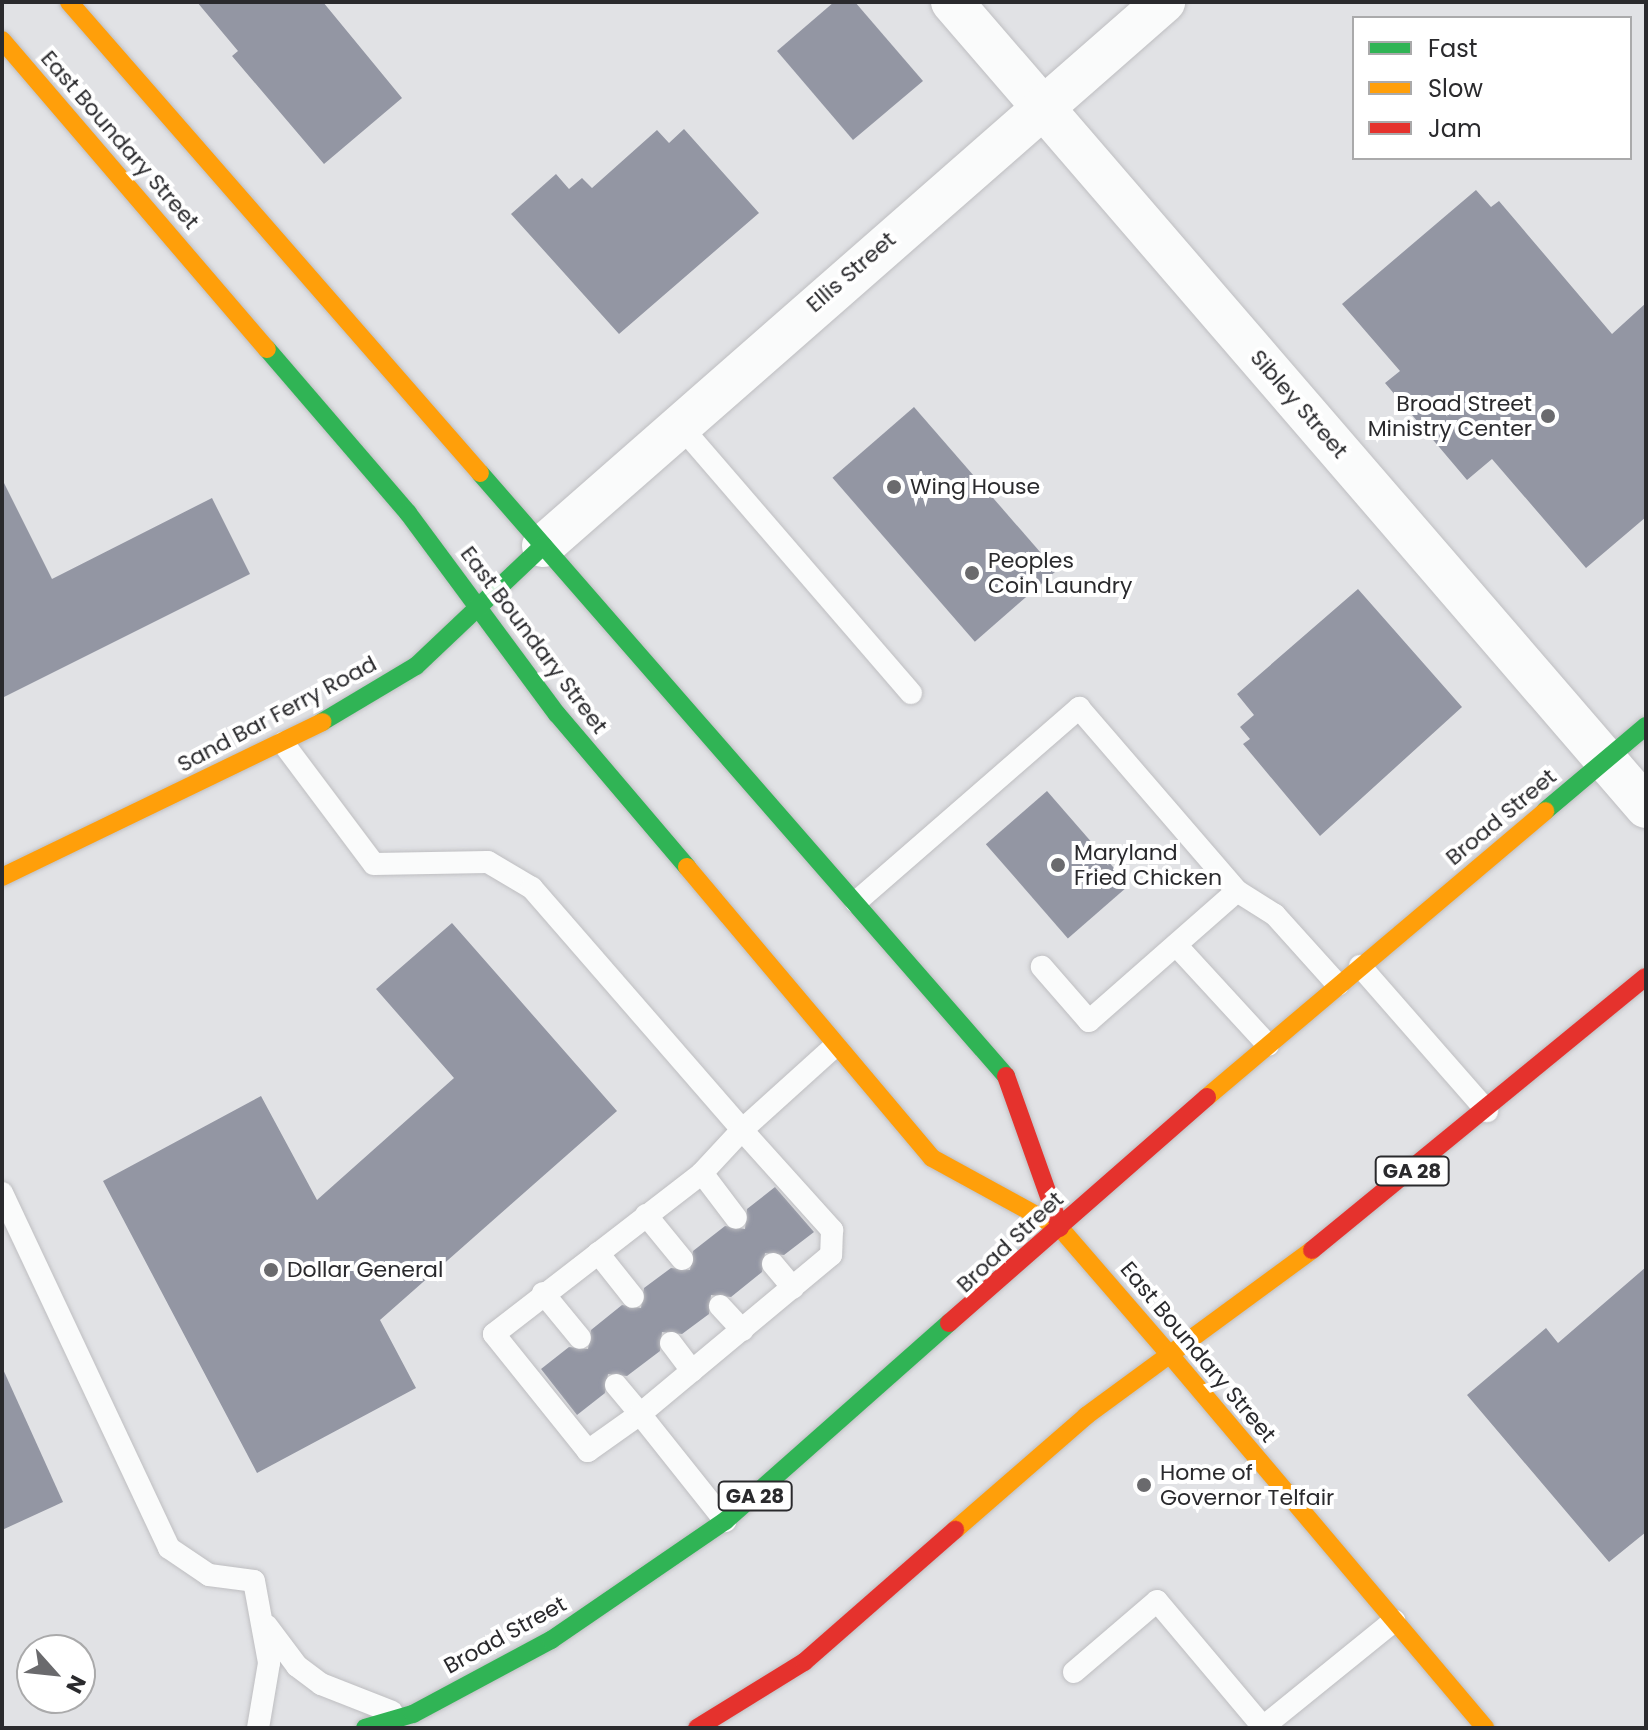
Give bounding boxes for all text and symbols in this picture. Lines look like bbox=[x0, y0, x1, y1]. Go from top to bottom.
legend bbox=[1352, 16, 1632, 160]
text: Fast bbox=[1428, 32, 1478, 65]
street label: East Boundary Street bbox=[35, 45, 205, 235]
text: Slow bbox=[1428, 72, 1483, 105]
text: Jam bbox=[1428, 112, 1482, 145]
street label: Ellis Street bbox=[801, 226, 901, 318]
street label: Sibley Street bbox=[1245, 344, 1353, 464]
place label: Broad Street Ministry Center bbox=[1368, 390, 1532, 442]
marker: Broad Street Ministry Center bbox=[1539, 407, 1557, 425]
place label: Wing House bbox=[910, 474, 1040, 500]
marker: Wing House bbox=[885, 478, 903, 496]
street label: East Boundary Street bbox=[455, 541, 613, 739]
place label: Peoples Coin Laundry bbox=[988, 547, 1132, 598]
marker: Peoples Coin Laundry bbox=[963, 564, 981, 582]
street label: Sand Bar Ferry Road bbox=[173, 650, 381, 778]
street label: Broad Street bbox=[1440, 763, 1562, 871]
place label: Maryland Fried Chicken bbox=[1074, 839, 1222, 890]
marker: Maryland Fried Chicken bbox=[1049, 856, 1067, 874]
road number: GA 28 bbox=[1374, 1155, 1450, 1187]
street label: Broad Street bbox=[951, 1186, 1069, 1298]
street label: East Boundary Street bbox=[1115, 1256, 1281, 1448]
place label: Dollar General bbox=[287, 1257, 443, 1283]
marker: Dollar General bbox=[262, 1261, 280, 1279]
place label: Home of Governor Telfair bbox=[1160, 1459, 1334, 1510]
marker: Home of Governor Telfair bbox=[1135, 1476, 1153, 1494]
road number: GA 28 bbox=[717, 1480, 793, 1512]
street label: Broad Street bbox=[439, 1591, 571, 1679]
north arrow bbox=[16, 1634, 96, 1714]
text: N bbox=[58, 1670, 94, 1699]

